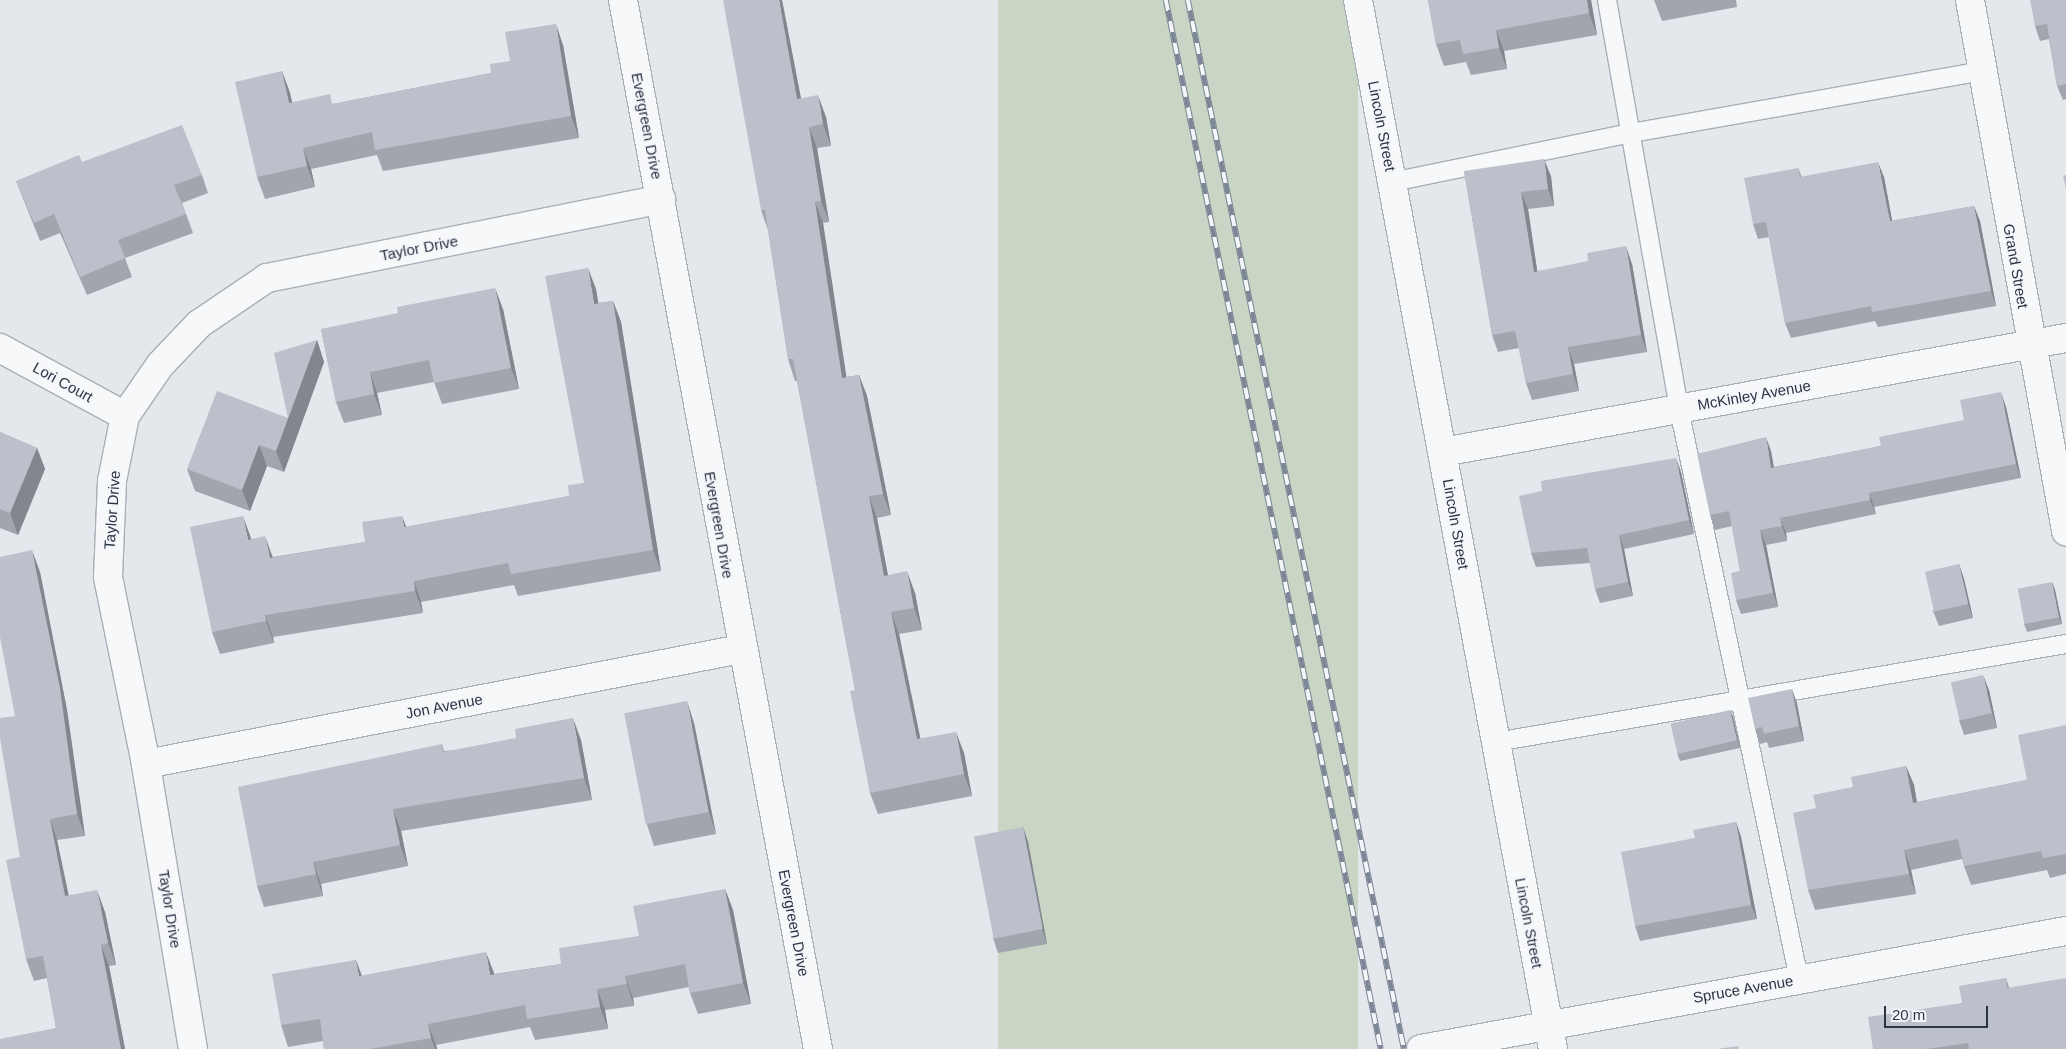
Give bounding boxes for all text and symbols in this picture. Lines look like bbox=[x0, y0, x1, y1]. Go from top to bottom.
street label: Evergreen Drive bbox=[628, 71, 666, 181]
street label: Lincoln Street bbox=[1364, 79, 1400, 173]
street label: Grand Street bbox=[2000, 222, 2032, 310]
street label: Taylor Drive bbox=[378, 232, 460, 264]
street label: Lori Court bbox=[30, 358, 96, 406]
street label: McKinley Avenue bbox=[1696, 376, 1812, 414]
street label: Taylor Drive bbox=[100, 470, 124, 550]
street label: Evergreen Drive bbox=[701, 470, 737, 580]
street label: Lincoln Street bbox=[1439, 477, 1473, 571]
street label: Jon Avenue bbox=[404, 690, 484, 722]
street label: Taylor Drive bbox=[155, 868, 185, 950]
street label: Evergreen Drive bbox=[775, 868, 813, 978]
street label: Lincoln Street bbox=[1511, 876, 1547, 970]
street label: Spruce Avenue bbox=[1691, 971, 1795, 1007]
scale bar bbox=[1886, 996, 1990, 1028]
text: 20 m bbox=[1892, 1006, 1925, 1023]

